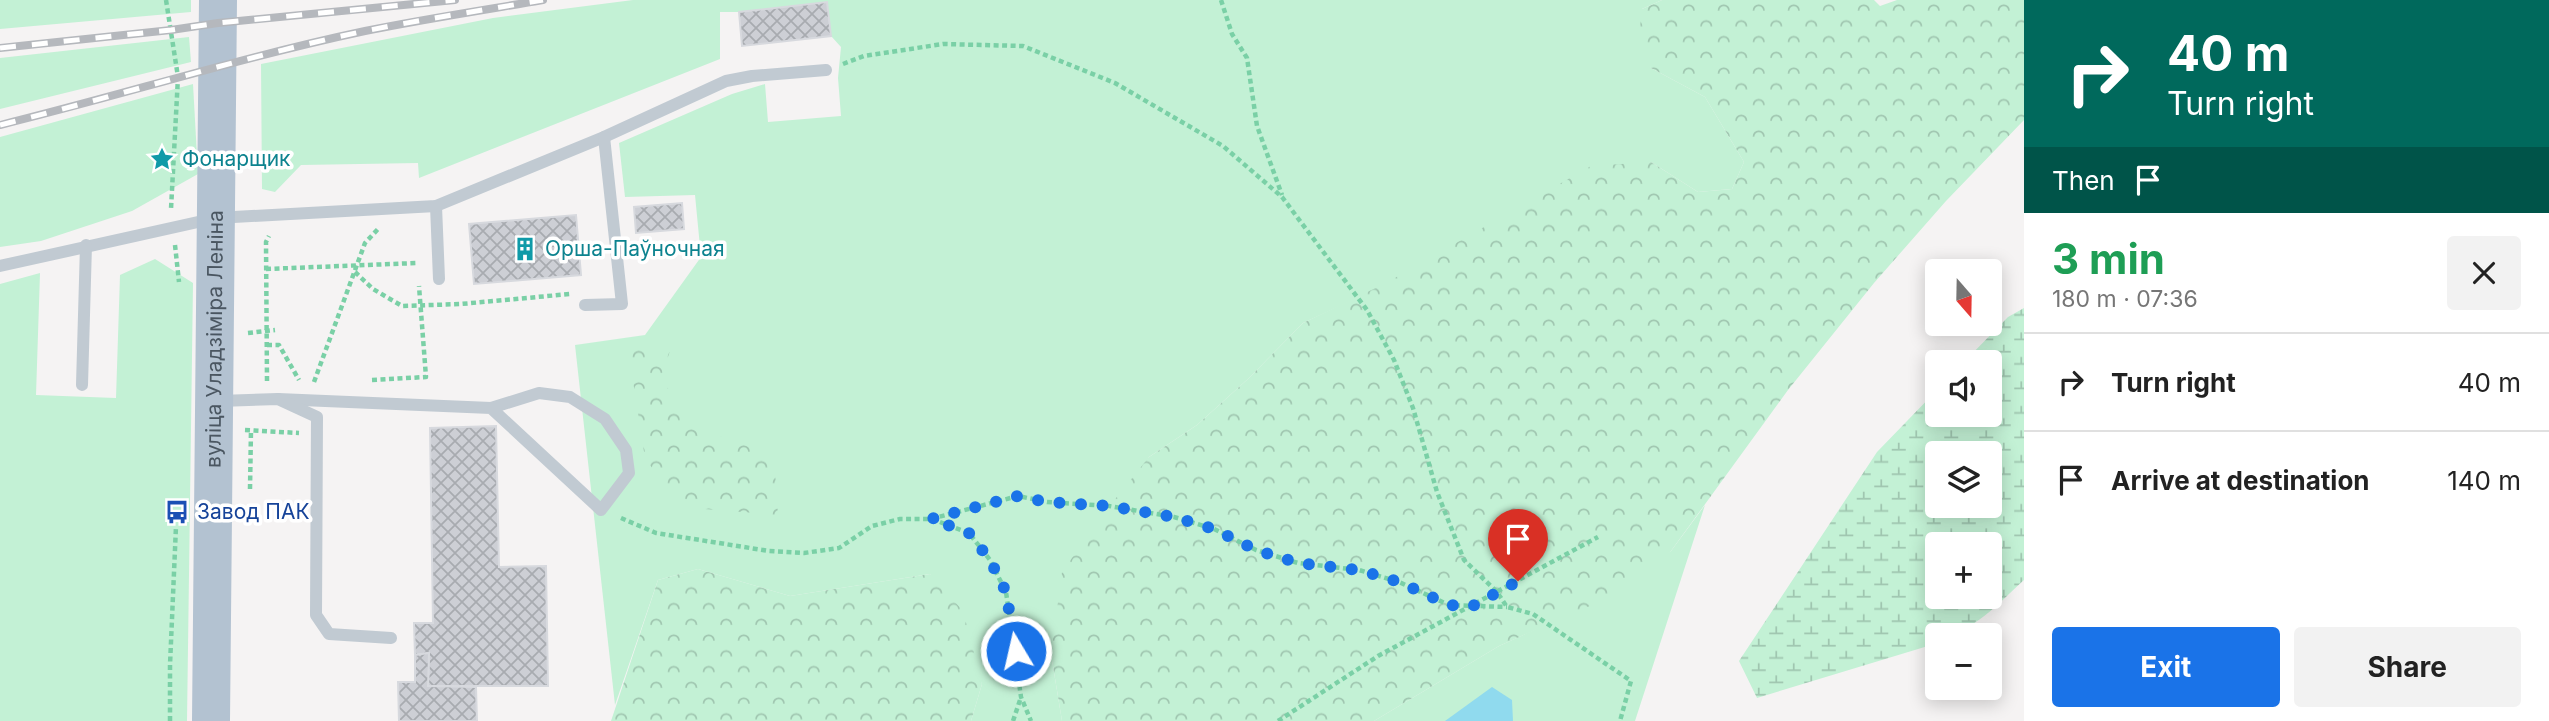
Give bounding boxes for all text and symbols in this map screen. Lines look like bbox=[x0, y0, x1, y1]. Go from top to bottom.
text: 40 m bbox=[2167, 24, 2290, 83]
icon: right bbox=[2052, 28, 2143, 119]
text: Turn right bbox=[2167, 84, 2314, 123]
place icon: Фонарщик bbox=[148, 145, 176, 173]
place label: Фонарщик bbox=[182, 146, 291, 171]
icon: arrive bbox=[2129, 161, 2167, 199]
text: Then bbox=[2052, 165, 2115, 196]
street label: вуліца Уладзіміра Леніна bbox=[200, 210, 228, 468]
text: 3 min bbox=[2052, 233, 2165, 284]
building icon: Орша-Паўночная bbox=[511, 235, 539, 263]
place label: Орша-Паўночная bbox=[545, 236, 725, 261]
button: close bbox=[2447, 236, 2521, 310]
north arrow bbox=[1925, 259, 2002, 336]
map controls bbox=[1925, 259, 2002, 700]
text: 180 m · 07:36 bbox=[2052, 285, 2198, 313]
button: sound bbox=[1925, 350, 2002, 427]
icon: right bbox=[2052, 363, 2090, 401]
text: Turn right bbox=[2111, 367, 2236, 398]
text: 40 m bbox=[2458, 367, 2521, 398]
button: layers bbox=[1925, 441, 2002, 518]
icon: arrive bbox=[2052, 461, 2090, 499]
text: Arrive at destination bbox=[2111, 465, 2370, 496]
text: 140 m bbox=[2447, 465, 2521, 496]
bus stop icon: Завод ПАК bbox=[163, 498, 191, 526]
place label: Завод ПАК bbox=[197, 499, 310, 524]
pin bbox=[1488, 509, 1548, 581]
icon: arrive bbox=[1499, 520, 1537, 558]
button: + bbox=[1925, 532, 2002, 609]
position arrow bbox=[979, 614, 1053, 688]
button: − bbox=[1925, 623, 2002, 700]
button: Exit bbox=[2052, 627, 2280, 707]
button: Share bbox=[2294, 627, 2521, 707]

